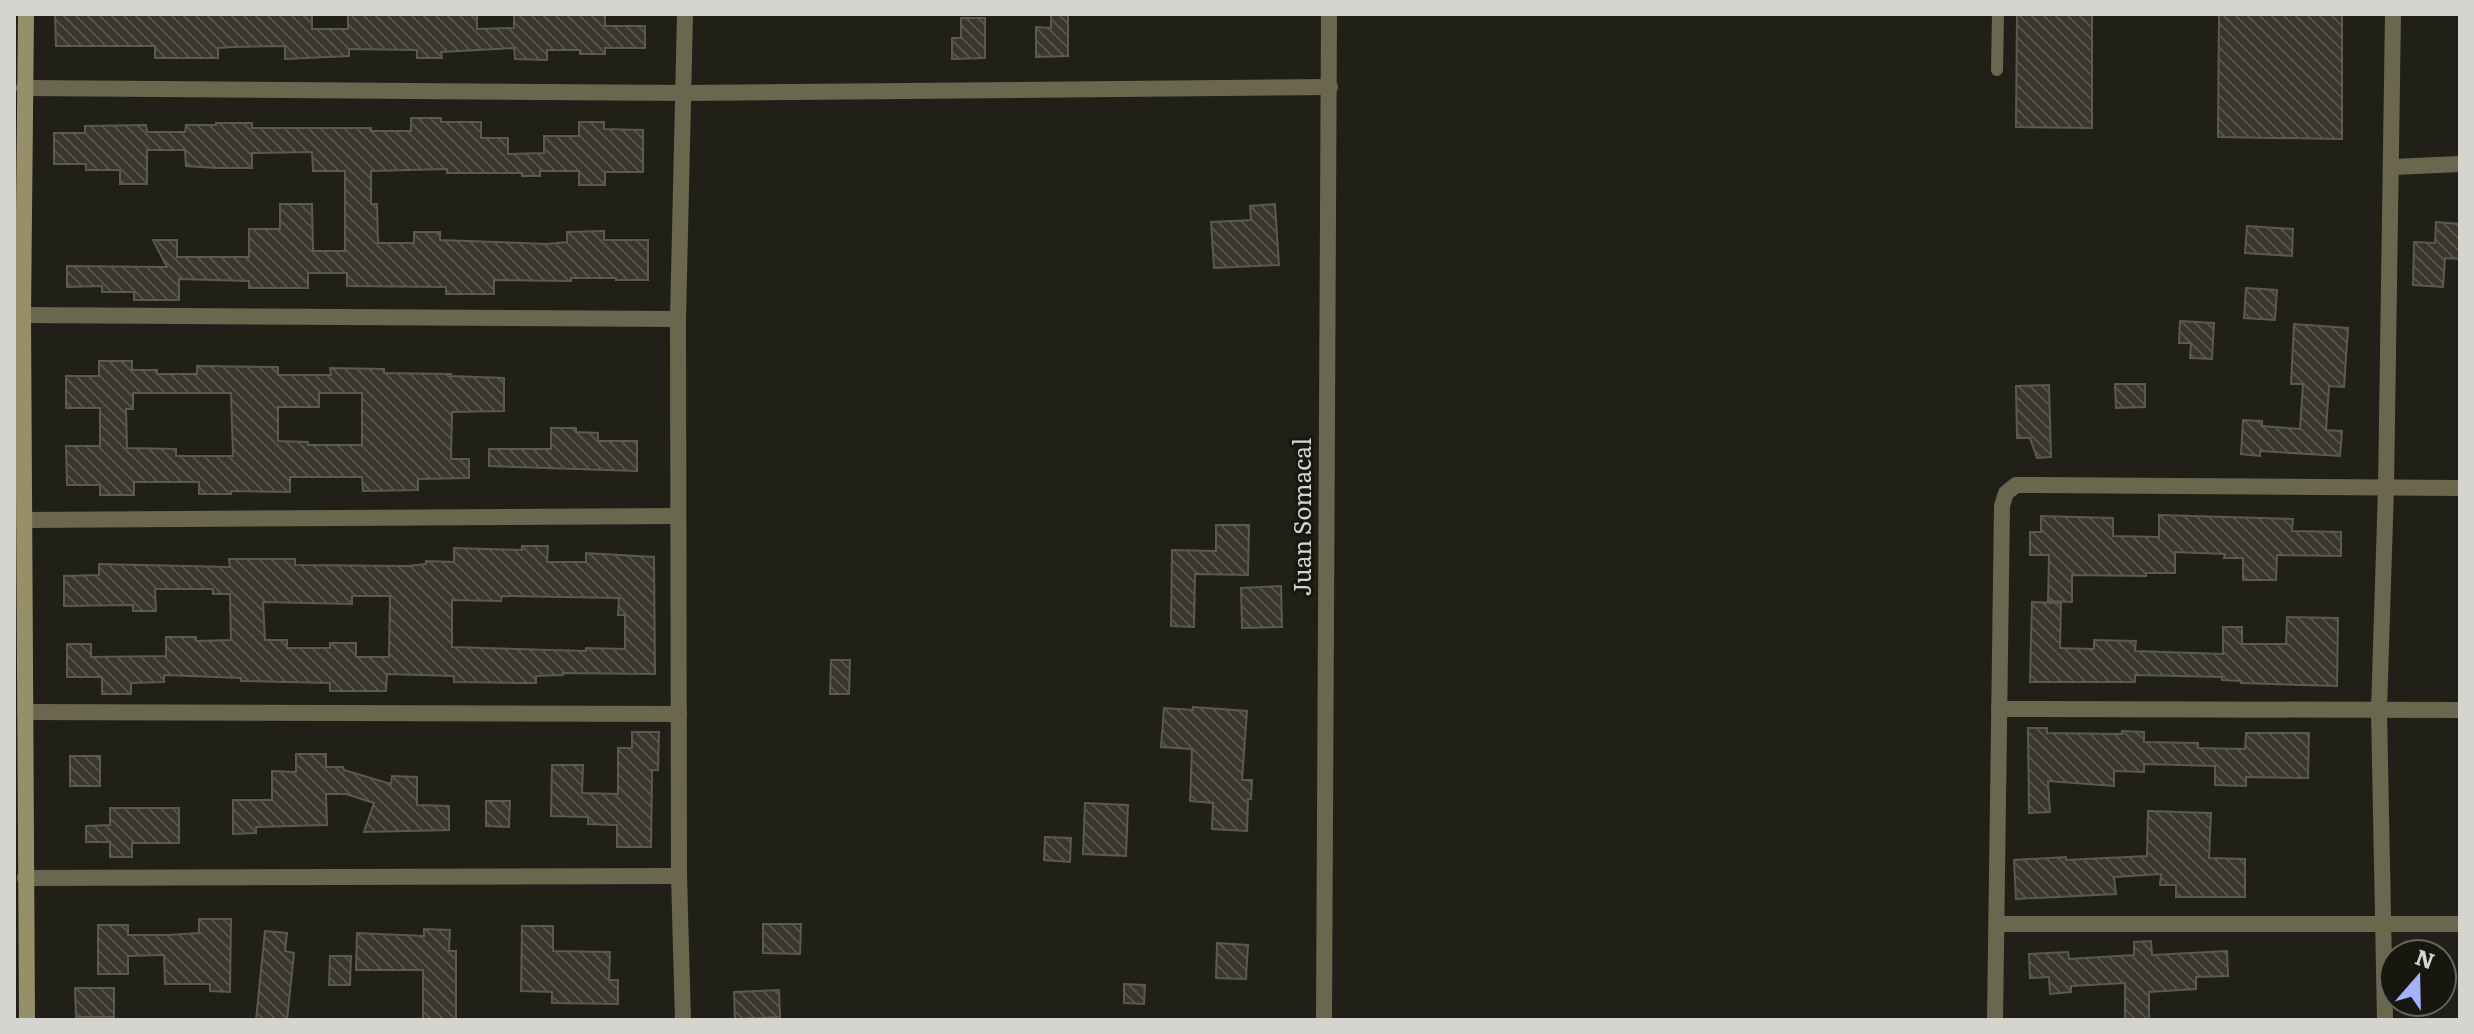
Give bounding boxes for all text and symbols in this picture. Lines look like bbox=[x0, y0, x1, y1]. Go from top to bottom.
street label: Juan Somacal bbox=[1283, 438, 1318, 596]
north arrow bbox=[2378, 938, 2458, 1018]
text: N bbox=[2411, 939, 2440, 976]

